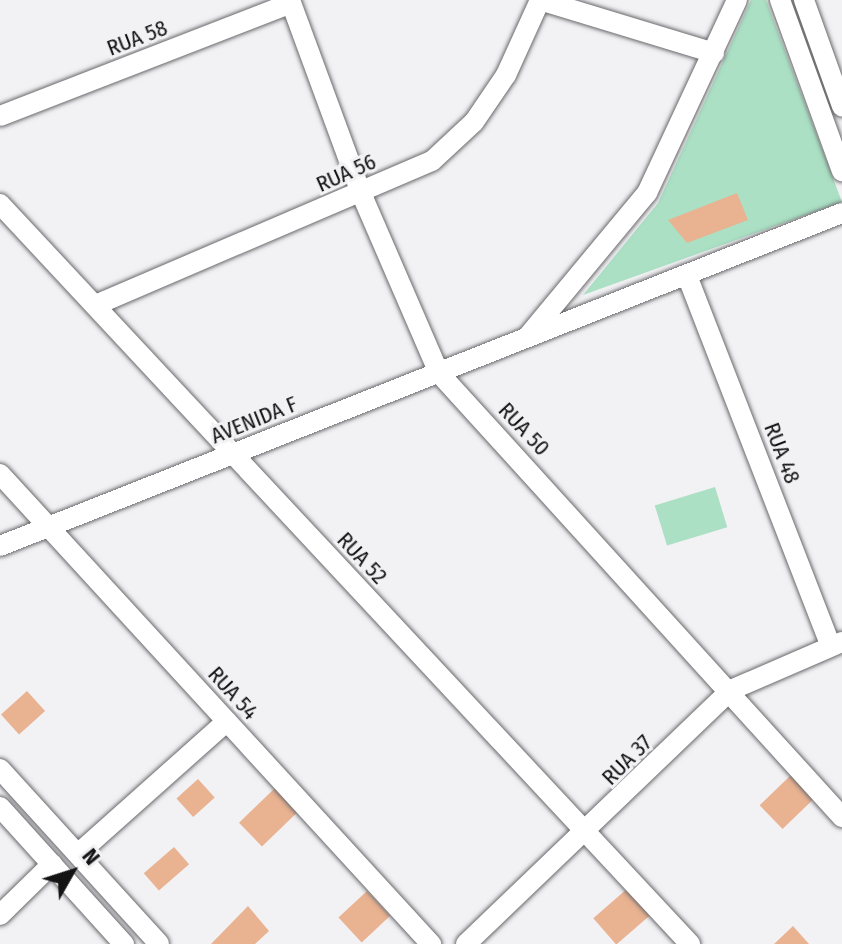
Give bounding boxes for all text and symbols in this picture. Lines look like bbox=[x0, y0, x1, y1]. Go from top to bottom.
street label: RUA 58 bbox=[103, 14, 171, 62]
street label: RUA 56 bbox=[312, 148, 380, 198]
street label: AVENIDA F bbox=[207, 391, 301, 449]
street label: RUA 50 bbox=[493, 397, 555, 461]
street label: RUA 48 bbox=[758, 419, 806, 487]
street label: RUA 52 bbox=[332, 527, 392, 589]
street label: RUA 54 bbox=[202, 661, 264, 725]
street label: RUA 37 bbox=[596, 729, 658, 791]
north arrow bbox=[32, 832, 112, 912]
text: N bbox=[76, 843, 106, 870]

